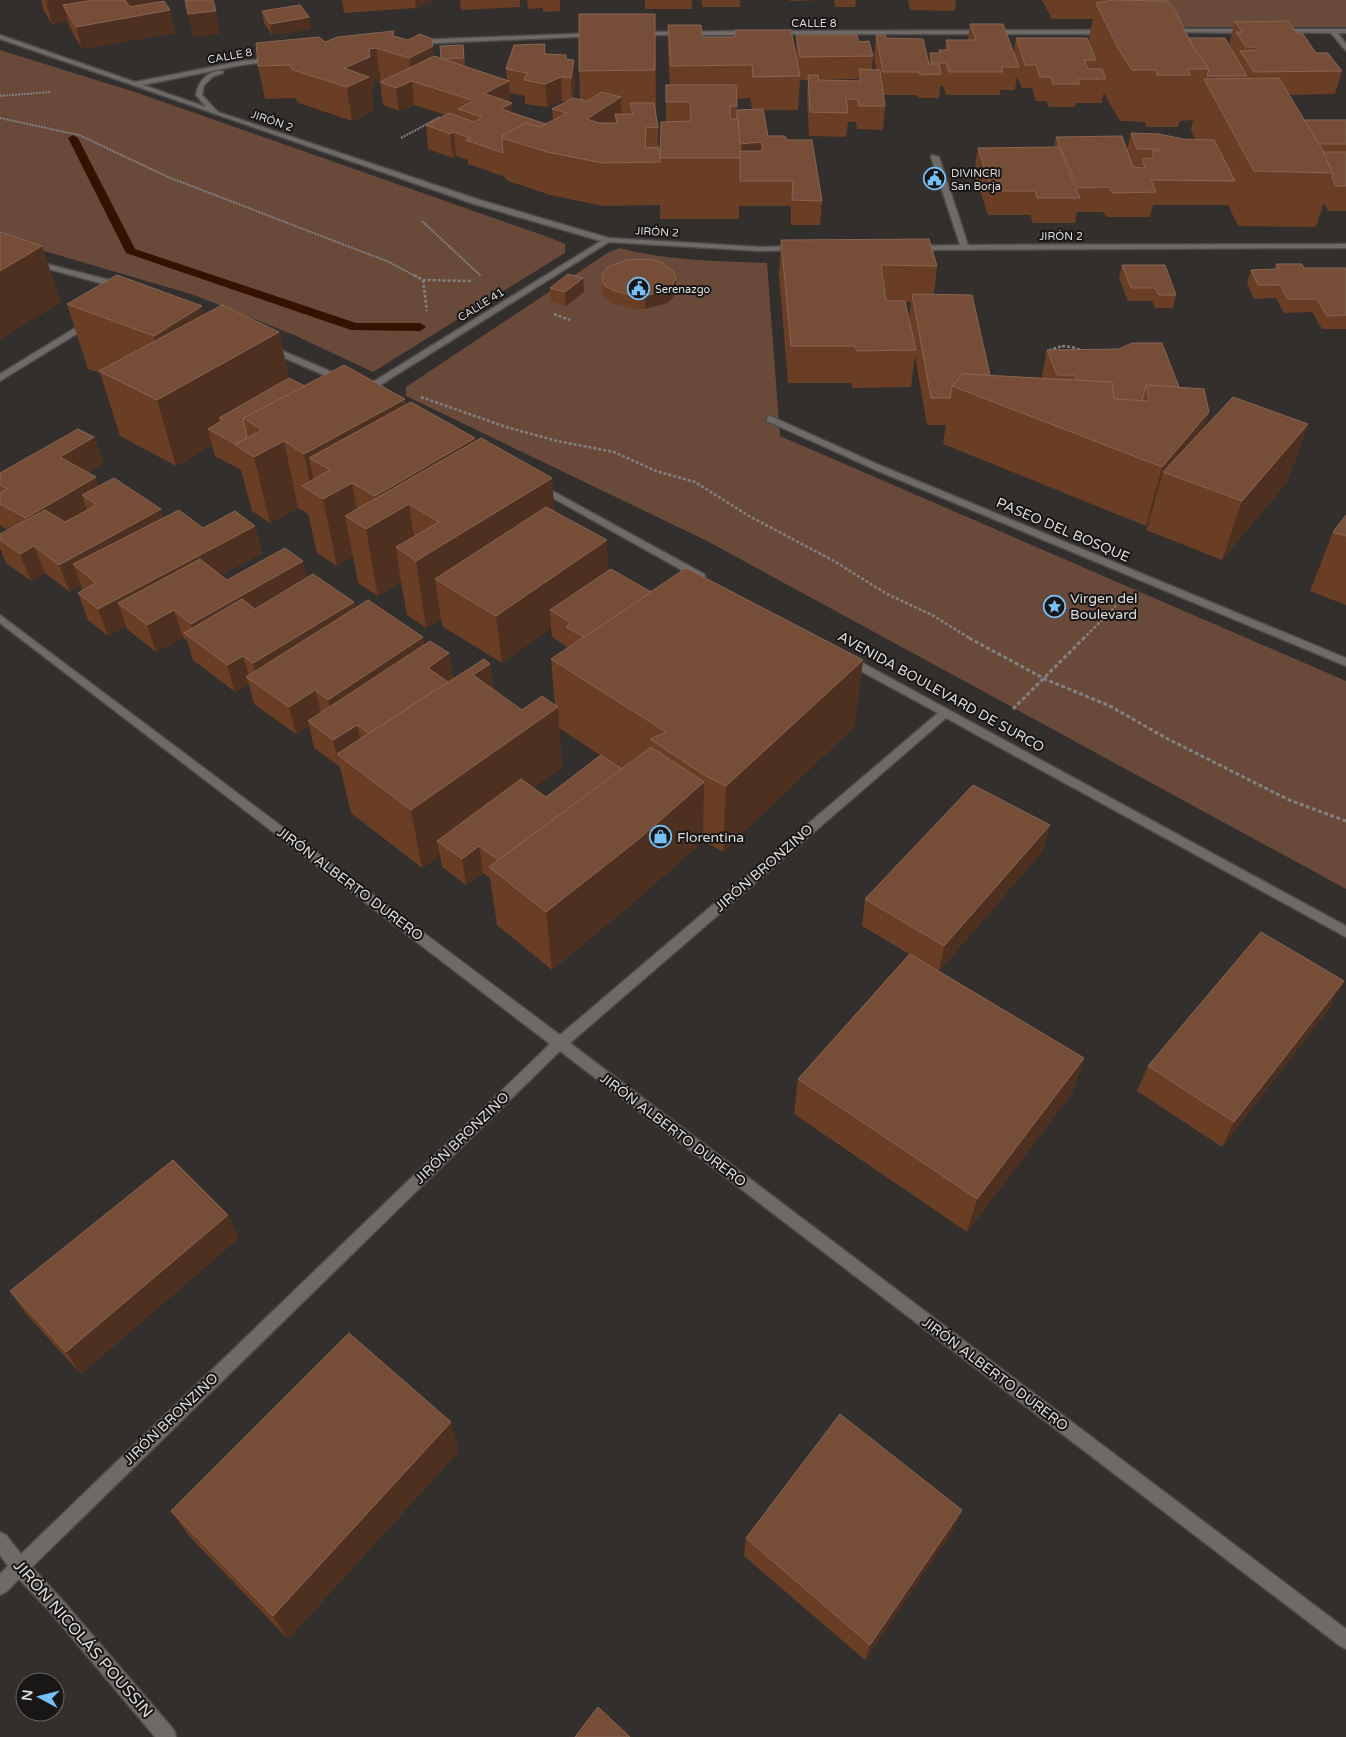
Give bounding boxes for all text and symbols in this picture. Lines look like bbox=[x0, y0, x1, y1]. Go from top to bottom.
street label: CALLE 8 bbox=[791, 17, 837, 30]
street label: CALLE 8 bbox=[207, 46, 254, 66]
street label: JIRÓN 2 bbox=[249, 107, 295, 134]
public building icon: DIVINCRI San Borja bbox=[923, 167, 947, 191]
place label: DIVINCRI San Borja bbox=[951, 167, 1001, 193]
street label: JIRÓN 2 bbox=[635, 223, 679, 240]
street label: JIRÓN 2 bbox=[1039, 229, 1083, 243]
public building icon: Serenazgo bbox=[627, 277, 651, 301]
place label: Serenazgo bbox=[655, 283, 711, 296]
street label: CALLE 41 bbox=[455, 286, 507, 324]
street label: PASEO DEL BOSQUE bbox=[994, 494, 1132, 566]
place label: Virgen del Boulevard bbox=[1070, 590, 1137, 623]
place icon: Virgen del Boulevard bbox=[1042, 594, 1066, 618]
street label: AVENIDA BOULEVARD DE SURCO bbox=[835, 628, 1047, 756]
street label: JIRÓN BRONZINO bbox=[711, 821, 817, 915]
street label: JIRÓN ALBERTO DURERO bbox=[274, 824, 426, 944]
shop icon: Florentina bbox=[649, 825, 673, 849]
place label: Florentina bbox=[677, 829, 744, 846]
street label: JIRÓN ALBERTO DURERO bbox=[597, 1070, 749, 1190]
street label: JIRÓN BRONZINO bbox=[411, 1089, 513, 1187]
street label: JIRÓN ALBERTO DURERO bbox=[919, 1314, 1071, 1434]
street label: JIRÓN BRONZINO bbox=[120, 1370, 222, 1468]
street label: JIRÓN NICOLÁS POUSSIN bbox=[9, 1556, 157, 1722]
north arrow bbox=[15, 1672, 65, 1722]

